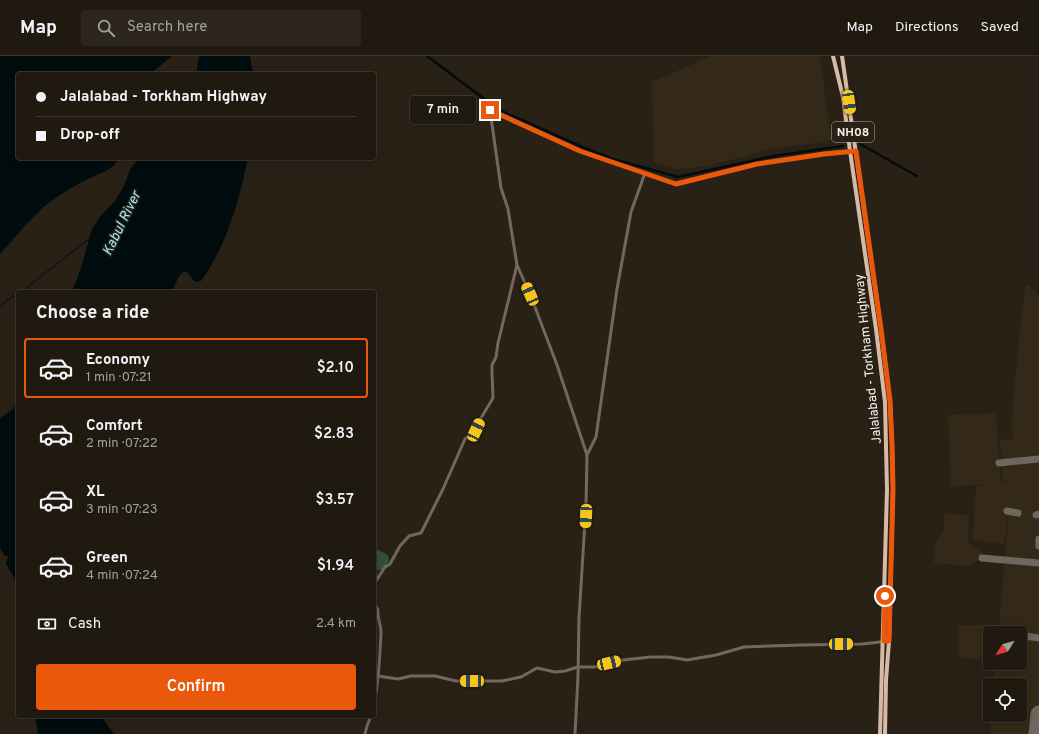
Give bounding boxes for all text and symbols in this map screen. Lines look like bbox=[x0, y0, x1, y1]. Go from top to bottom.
search box bbox=[81, 10, 361, 46]
text: Map bbox=[20, 16, 57, 40]
icon: search bbox=[95, 17, 117, 39]
text: Search here bbox=[127, 18, 207, 37]
text: Map bbox=[847, 19, 873, 36]
text: Directions bbox=[895, 19, 959, 36]
text: Saved bbox=[981, 19, 1019, 36]
text: Jalalabad - Torkham Highway bbox=[60, 88, 267, 107]
car bbox=[841, 89, 857, 115]
callout: 7 min bbox=[410, 96, 476, 124]
route end bbox=[481, 101, 499, 119]
text: 7 min bbox=[427, 102, 459, 118]
road number: NH08 bbox=[832, 122, 874, 142]
text: Drop-off bbox=[60, 126, 120, 145]
water label: Kabul River bbox=[99, 187, 146, 259]
street label: Jalalabad - Torkham Highway bbox=[852, 273, 886, 445]
car bbox=[520, 281, 540, 307]
text: Choose a ride bbox=[36, 302, 149, 325]
icon: car bbox=[38, 350, 74, 386]
text: Economy bbox=[86, 351, 150, 370]
text: $2.10 bbox=[317, 359, 354, 378]
text: 1 min · 07:21 bbox=[86, 370, 152, 386]
icon: car bbox=[38, 416, 74, 452]
text: Comfort bbox=[86, 417, 143, 436]
car bbox=[465, 417, 487, 443]
text: $2.83 bbox=[314, 425, 354, 444]
text: 2 min · 07:22 bbox=[86, 436, 158, 452]
icon: car bbox=[38, 482, 74, 518]
text: XL bbox=[86, 483, 104, 502]
text: $3.57 bbox=[316, 491, 354, 510]
text: 3 min · 07:23 bbox=[86, 502, 158, 518]
car bbox=[579, 504, 593, 528]
icon: car bbox=[38, 548, 74, 584]
text: Green bbox=[86, 549, 128, 568]
text: $1.94 bbox=[317, 557, 354, 576]
text: 4 min · 07:24 bbox=[86, 568, 158, 584]
route start bbox=[876, 587, 894, 605]
icon: cash bbox=[36, 613, 58, 635]
text: Cash bbox=[68, 615, 101, 634]
text: 2.4 km bbox=[316, 616, 356, 632]
north arrow bbox=[983, 626, 1027, 670]
map controls bbox=[983, 626, 1027, 722]
car bbox=[829, 638, 853, 650]
car bbox=[596, 654, 622, 672]
button: Confirm bbox=[36, 664, 356, 710]
car bbox=[460, 675, 484, 687]
button: locate bbox=[983, 678, 1027, 722]

